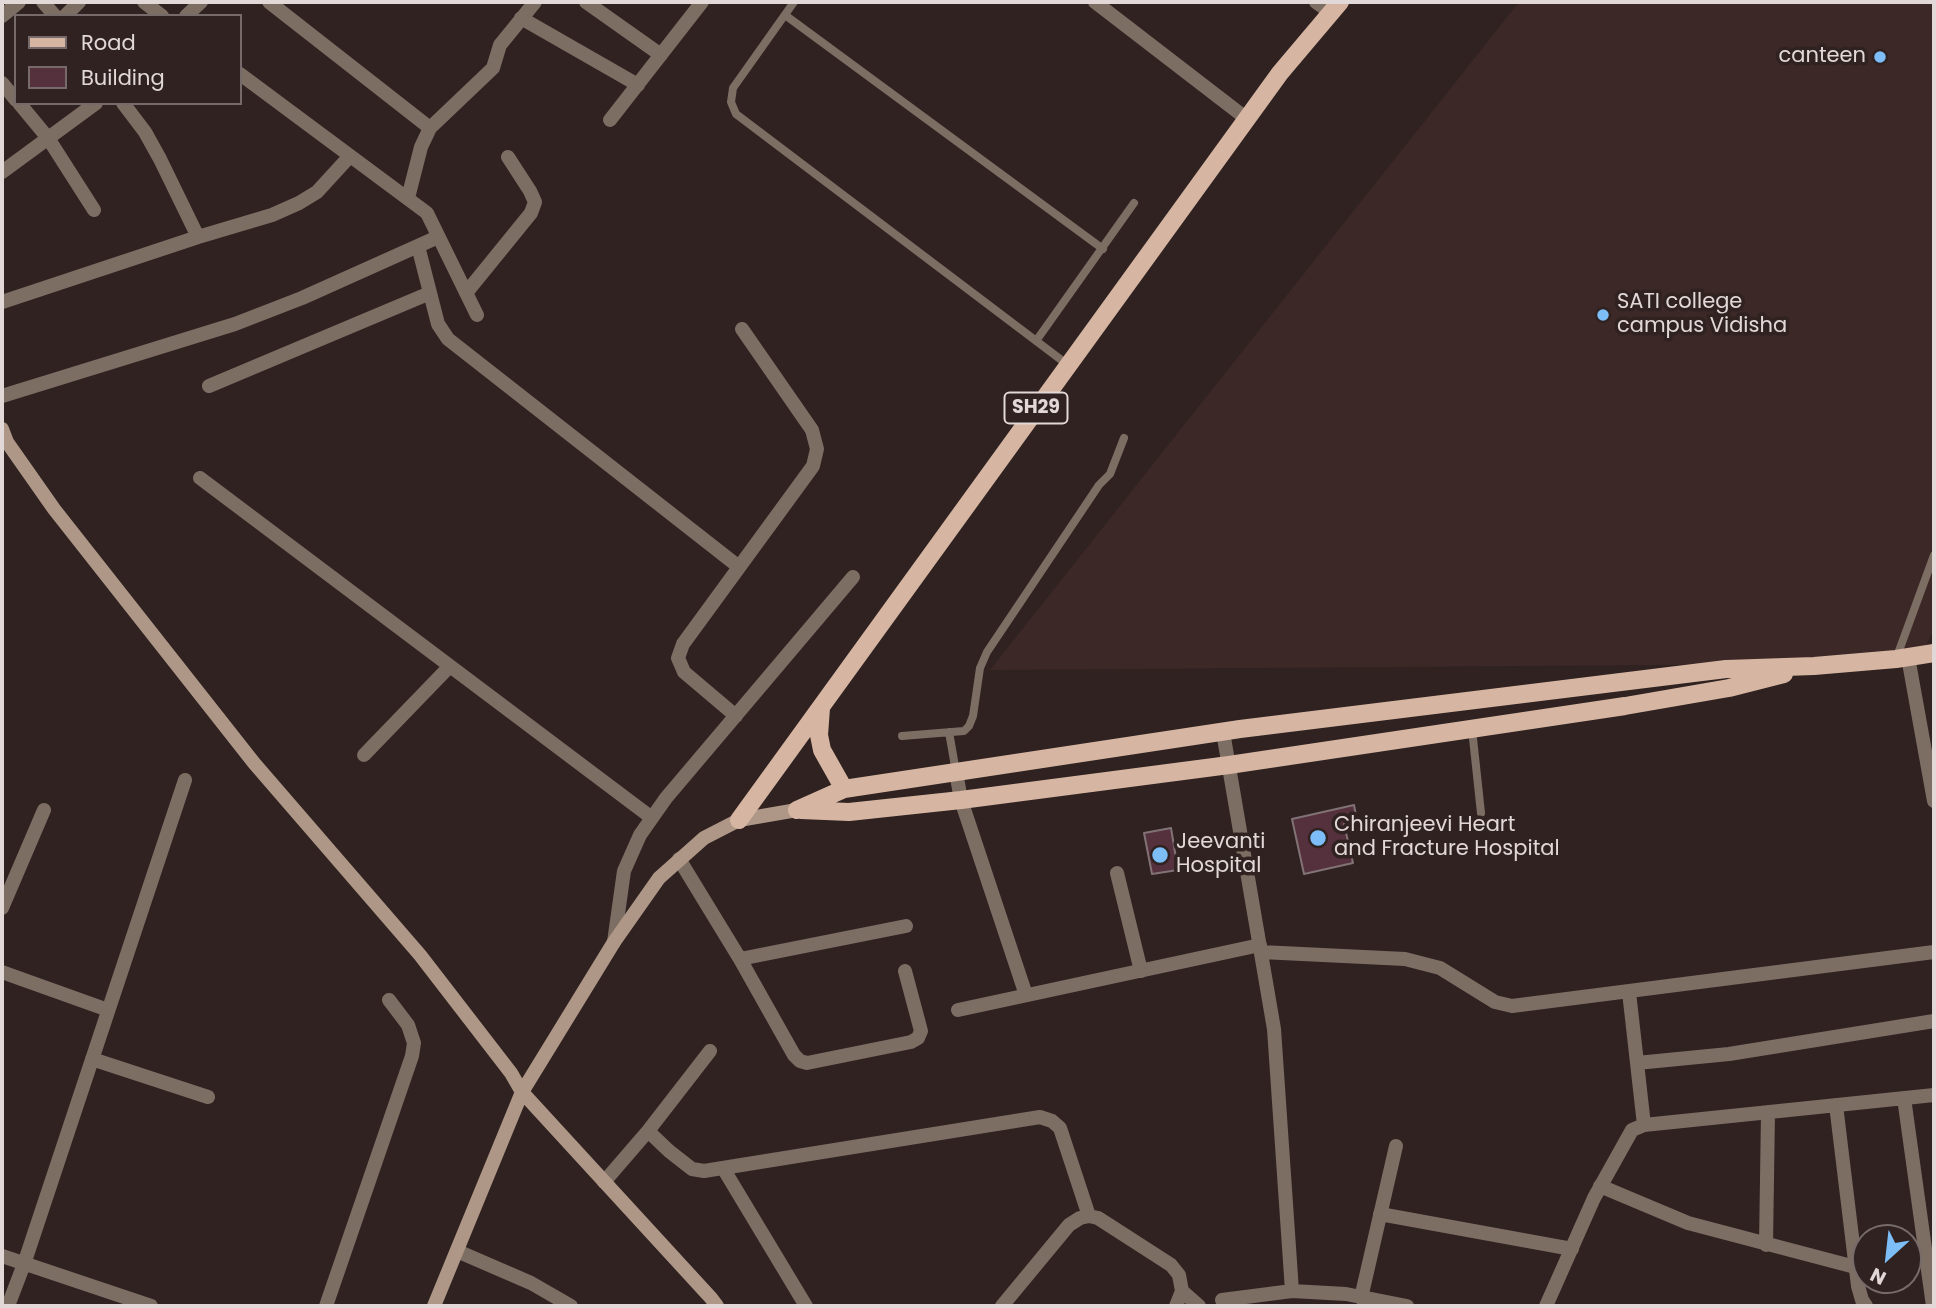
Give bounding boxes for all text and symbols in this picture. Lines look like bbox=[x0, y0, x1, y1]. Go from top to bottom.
legend bbox=[14, 14, 242, 105]
text: Road bbox=[81, 28, 136, 57]
place label: canteen bbox=[1778, 44, 1866, 70]
marker: canteen bbox=[1872, 49, 1888, 65]
text: Building bbox=[81, 63, 165, 92]
place label: SATI college campus Vidisha bbox=[1617, 290, 1787, 340]
marker: SATI college campus Vidisha bbox=[1595, 307, 1611, 323]
road number: SH29 bbox=[1004, 392, 1068, 424]
place label: Chiranjeevi Heart and Fracture Hospital bbox=[1334, 813, 1560, 863]
marker: Chiranjeevi Heart and Fracture Hospital bbox=[1308, 828, 1328, 848]
place label: Jeevanti Hospital bbox=[1176, 830, 1265, 880]
marker: Jeevanti Hospital bbox=[1150, 845, 1170, 865]
north arrow bbox=[1852, 1224, 1922, 1294]
text: N bbox=[1866, 1261, 1891, 1292]

